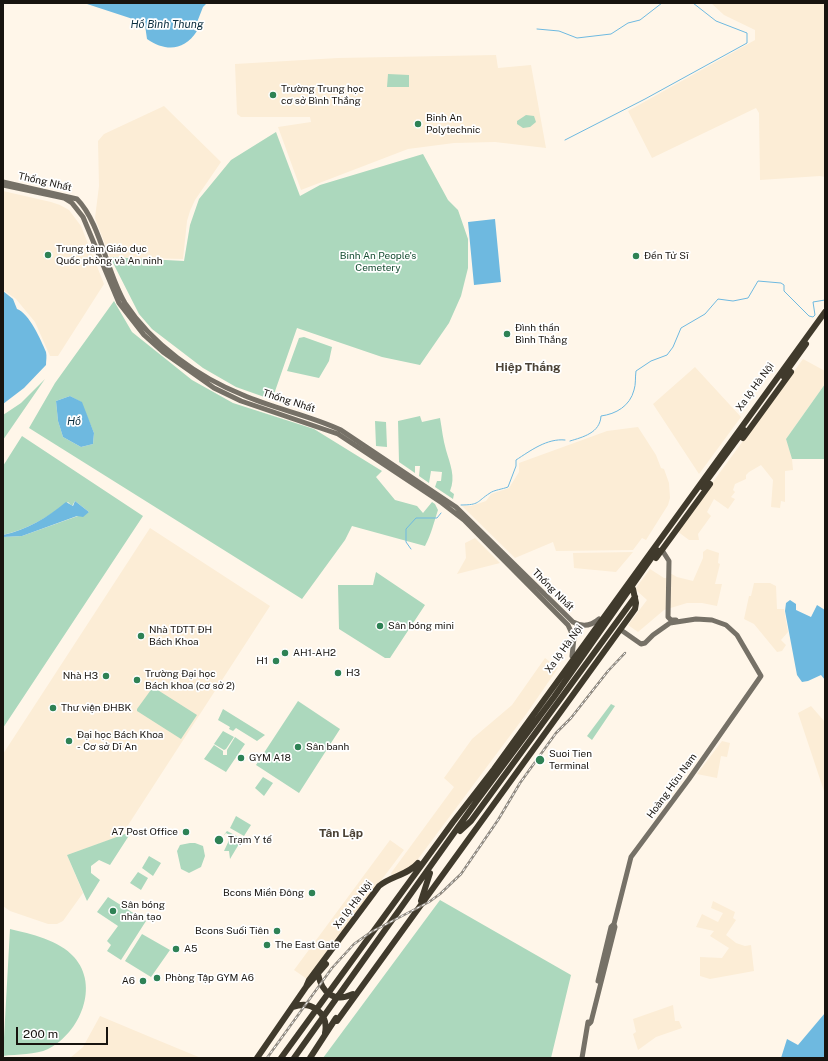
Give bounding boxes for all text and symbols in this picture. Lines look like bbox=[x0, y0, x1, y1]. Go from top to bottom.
water label: Hồ Bình Thung bbox=[131, 18, 203, 32]
place label: Trường Trung học cơ sở Bình Thắng bbox=[281, 83, 364, 106]
marker: Trường Trung học cơ sở Bình Thắng bbox=[268, 90, 278, 100]
place label: Binh An Polytechnic bbox=[426, 112, 480, 136]
marker: Binh An Polytechnic bbox=[413, 119, 423, 129]
street label: Thống Nhất bbox=[17, 170, 73, 194]
place label: Trung tâm Giáo dục Quốc phòng và An ninh bbox=[56, 243, 163, 266]
marker: Trung tâm Giáo dục Quốc phòng và An ninh bbox=[43, 250, 53, 260]
park label: Binh An People's Cemetery bbox=[340, 250, 416, 274]
place label: Đền Tử Sĩ bbox=[644, 250, 689, 262]
marker: Đền Tử Sĩ bbox=[631, 251, 641, 261]
place label: Đình thần Bình Thắng bbox=[515, 322, 567, 346]
marker: Đình thần Bình Thắng bbox=[502, 329, 512, 339]
district label: Hiệp Thắng bbox=[495, 360, 561, 374]
street label: Xa lộ Hà Nội bbox=[733, 360, 777, 414]
street label: Thống Nhất bbox=[261, 387, 317, 415]
water label: Hồ bbox=[67, 415, 81, 429]
street label: Thống Nhất bbox=[530, 567, 576, 613]
place label: Sân bóng mini bbox=[388, 620, 454, 632]
marker: Sân bóng mini bbox=[375, 621, 385, 631]
street label: Xa lộ Hà Nội bbox=[542, 622, 586, 676]
place label: Nhà TDTT ĐH Bách Khoa bbox=[149, 624, 212, 648]
marker: Nhà TDTT ĐH Bách Khoa bbox=[136, 631, 146, 641]
place label: AH1-AH2 bbox=[293, 647, 336, 659]
marker: AH1-AH2 bbox=[280, 648, 290, 658]
place label: H1 bbox=[256, 655, 268, 667]
marker: H1 bbox=[271, 656, 281, 666]
place label: H3 bbox=[346, 667, 360, 679]
place label: Trường Đại học Bách khoa (cơ sở 2) bbox=[145, 668, 235, 692]
marker: H3 bbox=[333, 668, 343, 678]
place label: Nhà H3 bbox=[63, 670, 98, 682]
marker: Nhà H3 bbox=[101, 671, 111, 681]
marker: Trường Đại học Bách khoa (cơ sở 2) bbox=[132, 675, 142, 685]
place label: Thư viện ĐHBK bbox=[61, 702, 131, 714]
marker: Thư viện ĐHBK bbox=[48, 703, 58, 713]
place label: Đại học Bách Khoa - Cơ sở Dĩ An bbox=[77, 729, 163, 752]
marker: Đại học Bách Khoa - Cơ sở Dĩ An bbox=[64, 736, 74, 746]
place label: Sân banh bbox=[306, 741, 349, 753]
marker: Sân banh bbox=[293, 742, 303, 752]
place label: Suoi Tien Terminal bbox=[549, 748, 592, 772]
street label: Hoàng Hữu Nam bbox=[644, 751, 700, 821]
place label: GYM A18 bbox=[249, 752, 291, 764]
marker: GYM A18 bbox=[236, 753, 246, 763]
marker: Suoi Tien Terminal bbox=[534, 754, 546, 766]
place label: A7 Post Office bbox=[111, 826, 178, 838]
district label: Tân Lập bbox=[319, 826, 363, 840]
marker: A7 Post Office bbox=[181, 827, 191, 837]
marker: Trạm Y tế bbox=[213, 834, 225, 846]
place label: Trạm Y tế bbox=[228, 834, 272, 846]
street label: Xa lộ Hà Nội bbox=[331, 879, 375, 931]
place label: Bcons Miền Đông bbox=[223, 887, 304, 899]
marker: Bcons Miền Đông bbox=[307, 888, 317, 898]
place label: Sân bóng nhân tạo bbox=[121, 899, 165, 922]
marker: Sân bóng nhân tạo bbox=[108, 906, 118, 916]
place label: Bcons Suối Tiên bbox=[195, 925, 269, 937]
marker: Bcons Suối Tiên bbox=[272, 926, 282, 936]
place label: The East Gate bbox=[275, 939, 340, 951]
marker: The East Gate bbox=[262, 940, 272, 950]
place label: A5 bbox=[184, 943, 198, 955]
marker: A5 bbox=[171, 944, 181, 954]
place label: Phòng Tập GYM A6 bbox=[165, 972, 254, 984]
marker: Phòng Tập GYM A6 bbox=[152, 973, 162, 983]
place label: A6 bbox=[122, 975, 135, 987]
marker: A6 bbox=[138, 976, 148, 986]
scale bar bbox=[18, 1019, 110, 1045]
text: 200 m bbox=[23, 1027, 58, 1041]

